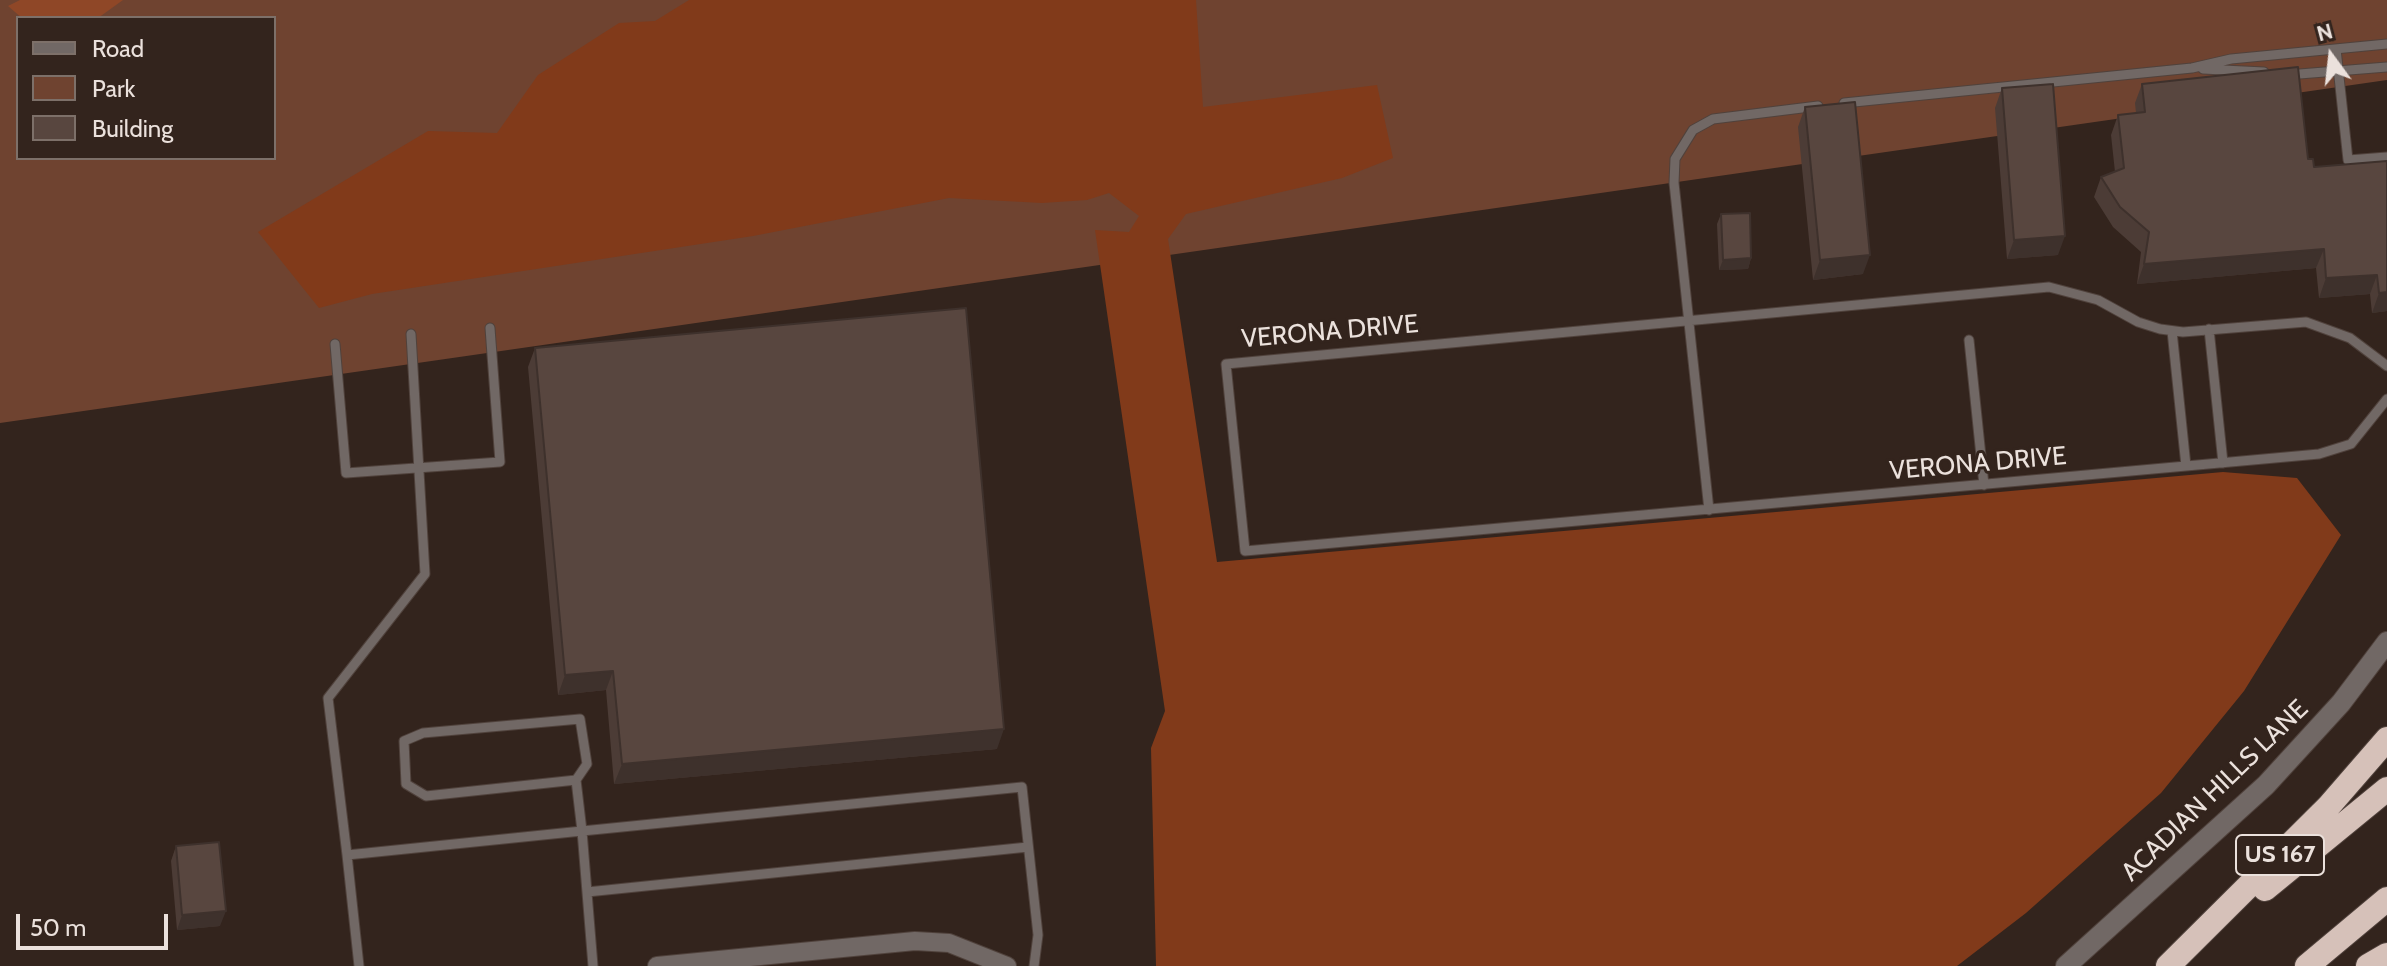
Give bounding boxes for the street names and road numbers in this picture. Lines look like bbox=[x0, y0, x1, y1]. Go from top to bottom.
street label: VERONA DRIVE bbox=[1240, 309, 1420, 355]
street label: VERONA DRIVE bbox=[1888, 441, 2068, 487]
street label: ACADIAN HILLS LANE bbox=[2115, 694, 2315, 888]
road number: US 167 bbox=[2236, 835, 2324, 875]

